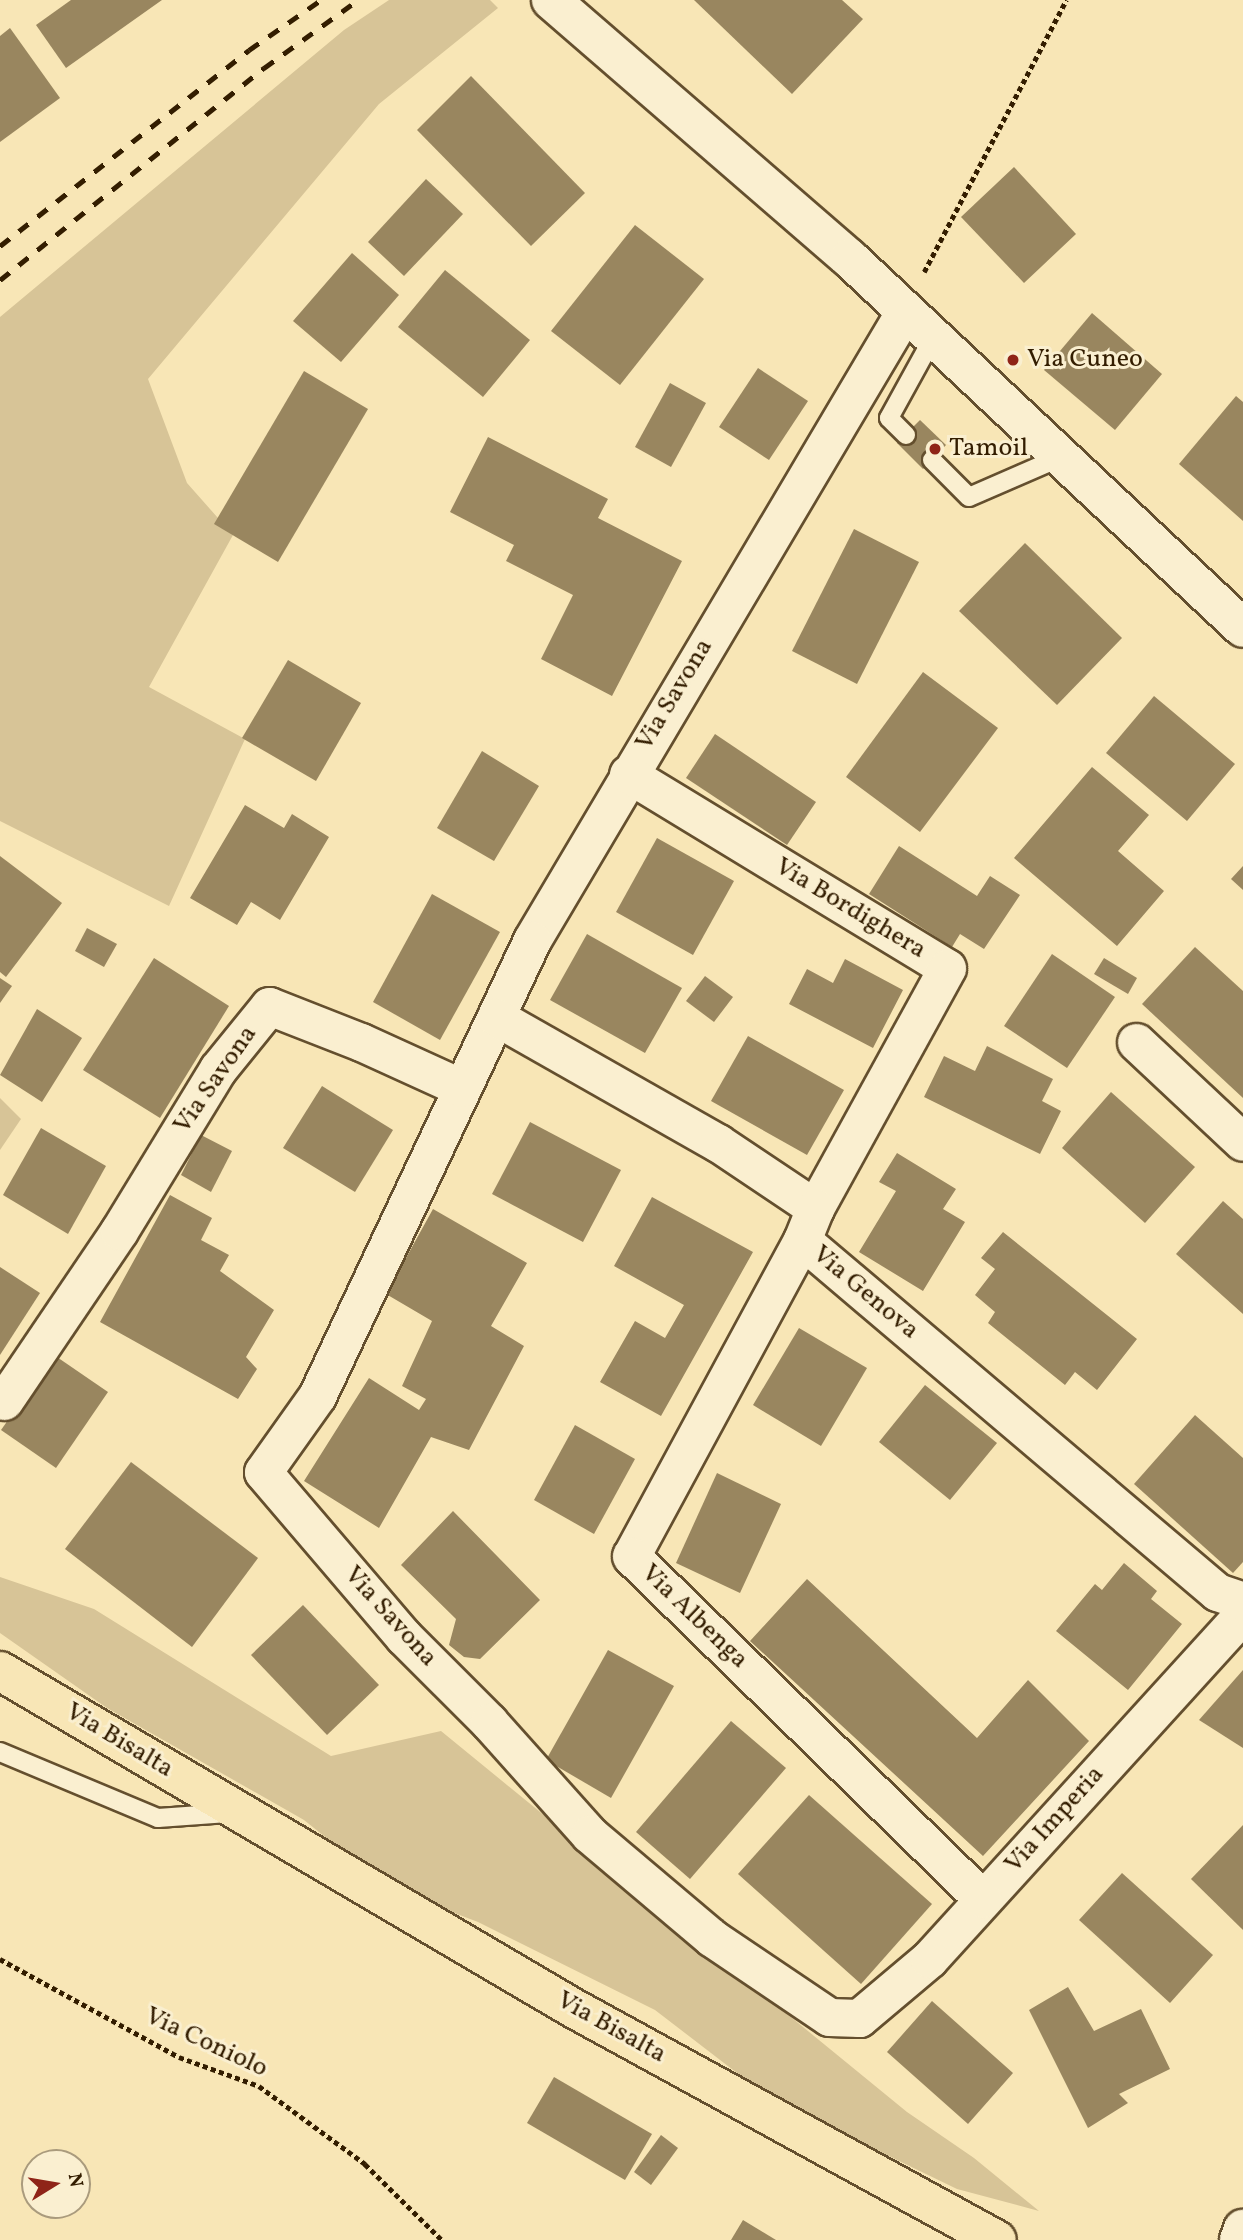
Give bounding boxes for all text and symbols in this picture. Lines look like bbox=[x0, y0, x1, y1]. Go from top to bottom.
place label: Via Cuneo bbox=[1027, 344, 1143, 376]
marker: Via Cuneo bbox=[1005, 352, 1021, 368]
place label: Tamoil bbox=[949, 433, 1028, 465]
marker: Tamoil bbox=[927, 441, 943, 457]
street label: Via Savona bbox=[629, 633, 721, 757]
street label: Via Bordighera bbox=[769, 852, 931, 966]
street label: Via Savona bbox=[167, 1020, 265, 1140]
street label: Via Genova bbox=[805, 1239, 925, 1347]
street label: Via Albenga bbox=[634, 1558, 754, 1676]
street label: Via Savona bbox=[337, 1560, 443, 1674]
street label: Via Bisalta bbox=[59, 1697, 179, 1785]
street label: Via Imperia bbox=[999, 1760, 1111, 1880]
street label: Via Bisalta bbox=[551, 1985, 671, 2071]
street label: Via Coniolo bbox=[140, 2001, 272, 2085]
north arrow bbox=[21, 2149, 91, 2219]
text: N bbox=[61, 2171, 89, 2190]

